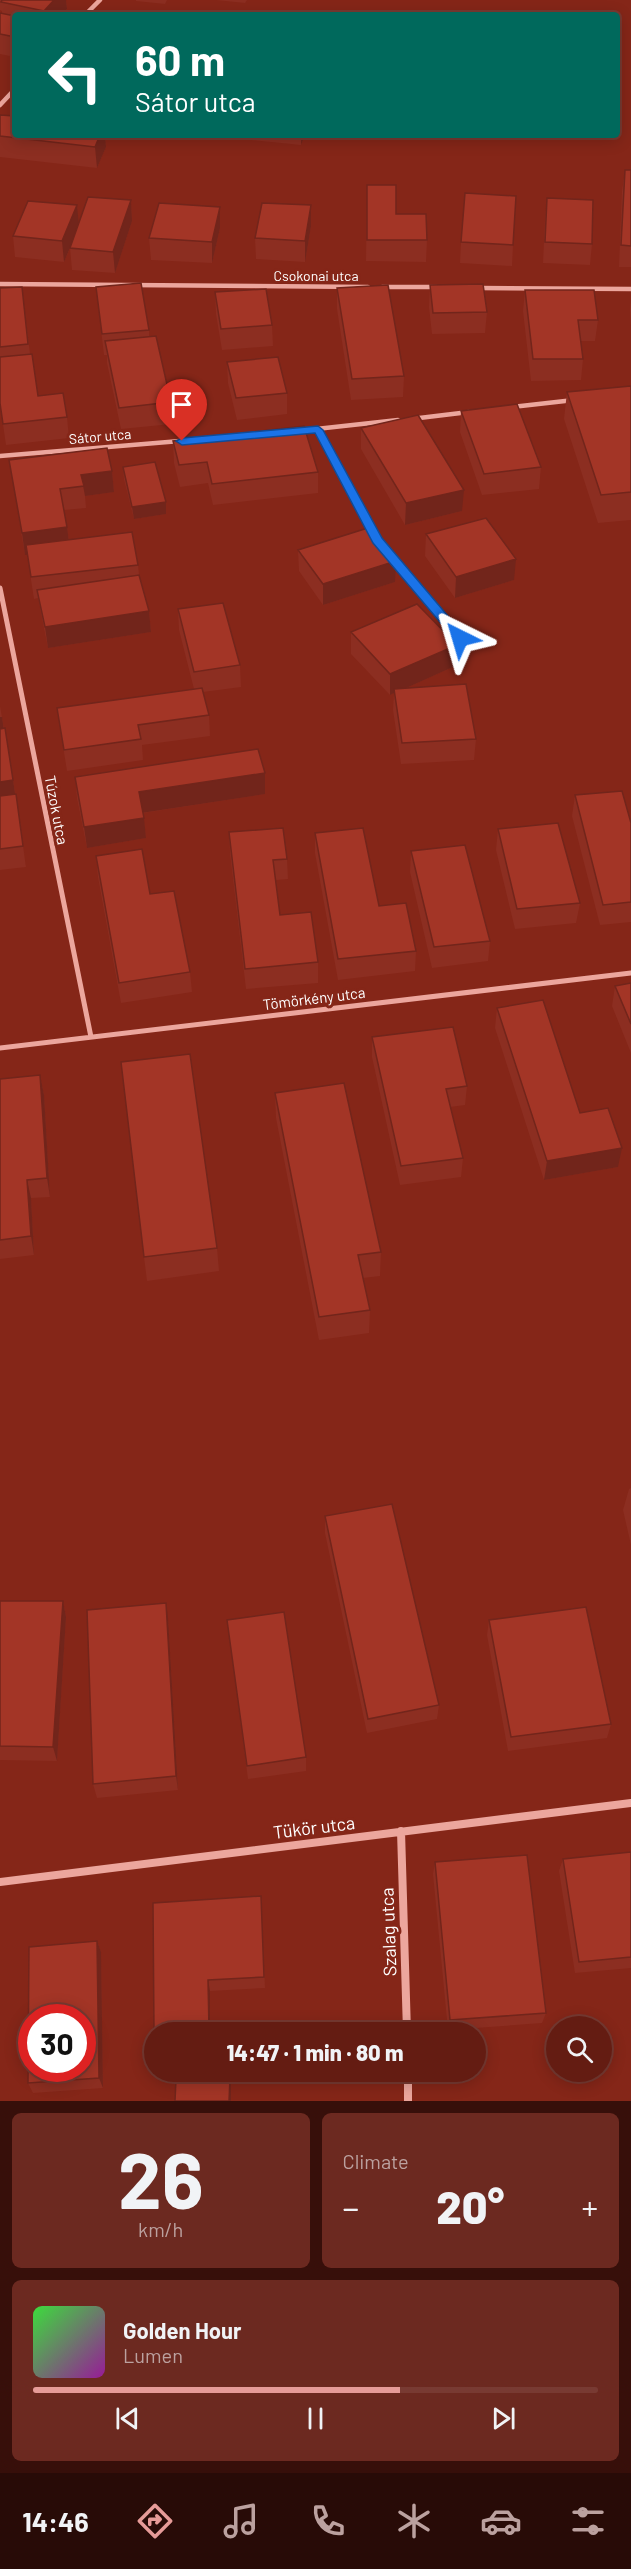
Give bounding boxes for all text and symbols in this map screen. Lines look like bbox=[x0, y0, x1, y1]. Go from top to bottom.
text: 60 m bbox=[135, 34, 225, 84]
icon: left bbox=[36, 36, 114, 114]
text: Sátor utca bbox=[135, 85, 256, 117]
street label: Csokonai utca bbox=[273, 267, 359, 284]
pin bbox=[156, 379, 207, 441]
icon: arrive bbox=[165, 388, 198, 421]
street label: Sátor utca bbox=[68, 425, 132, 447]
position arrow bbox=[428, 606, 492, 670]
street label: Túzok utca bbox=[41, 774, 73, 846]
street label: Tömörkény utca bbox=[262, 983, 366, 1013]
street label: Tükör utca bbox=[272, 1811, 356, 1843]
street label: Szalag utca bbox=[375, 1887, 401, 1977]
speed limit sign: 30 bbox=[18, 2004, 96, 2082]
map controls bbox=[546, 2016, 612, 2082]
button: search bbox=[546, 2016, 612, 2082]
text: 14:47 · 1 min · 80 m bbox=[227, 2039, 403, 2065]
text: 26 bbox=[118, 2131, 204, 2225]
text: Climate bbox=[343, 2149, 409, 2173]
text: 20° bbox=[436, 2179, 504, 2233]
text: − bbox=[343, 2187, 359, 2227]
text: + bbox=[582, 2187, 598, 2227]
text: km/h bbox=[138, 2217, 183, 2241]
text: Golden Hour bbox=[123, 2317, 241, 2343]
text: Lumen bbox=[123, 2343, 183, 2367]
icon: previous bbox=[111, 2402, 144, 2435]
icon: pause bbox=[299, 2402, 332, 2435]
icon: next bbox=[487, 2402, 520, 2435]
icon: directions bbox=[134, 2500, 176, 2542]
icon: music bbox=[220, 2500, 262, 2542]
icon: phone bbox=[307, 2500, 349, 2542]
icon: climate bbox=[393, 2500, 435, 2542]
icon: car bbox=[480, 2500, 522, 2542]
icon: filters bbox=[567, 2500, 609, 2542]
text: 14:46 bbox=[22, 2505, 89, 2537]

